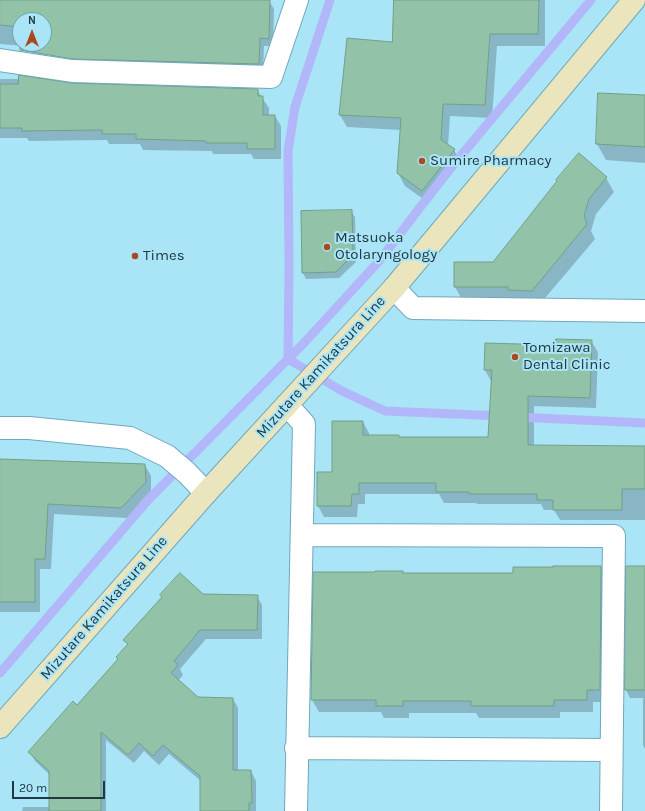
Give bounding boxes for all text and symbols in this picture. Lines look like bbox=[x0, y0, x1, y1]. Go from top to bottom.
north arrow bbox=[12, 12, 52, 52]
text: N bbox=[28, 14, 36, 27]
place label: Sumire Pharmacy bbox=[430, 152, 551, 170]
marker: Sumire Pharmacy bbox=[417, 156, 427, 166]
place label: Matsuoka Otolaryngology bbox=[335, 229, 437, 264]
marker: Matsuoka Otolaryngology bbox=[322, 242, 332, 252]
place label: Times bbox=[143, 247, 185, 265]
marker: Times bbox=[130, 251, 140, 261]
street label: Mizutare Kamikatsura Line bbox=[253, 292, 389, 442]
place label: Tomizawa Dental Clinic bbox=[523, 339, 610, 374]
marker: Tomizawa Dental Clinic bbox=[510, 352, 520, 362]
street label: Mizutare Kamikatsura Line bbox=[37, 532, 171, 684]
scale bar bbox=[14, 773, 107, 799]
text: 20 m bbox=[19, 781, 47, 795]

